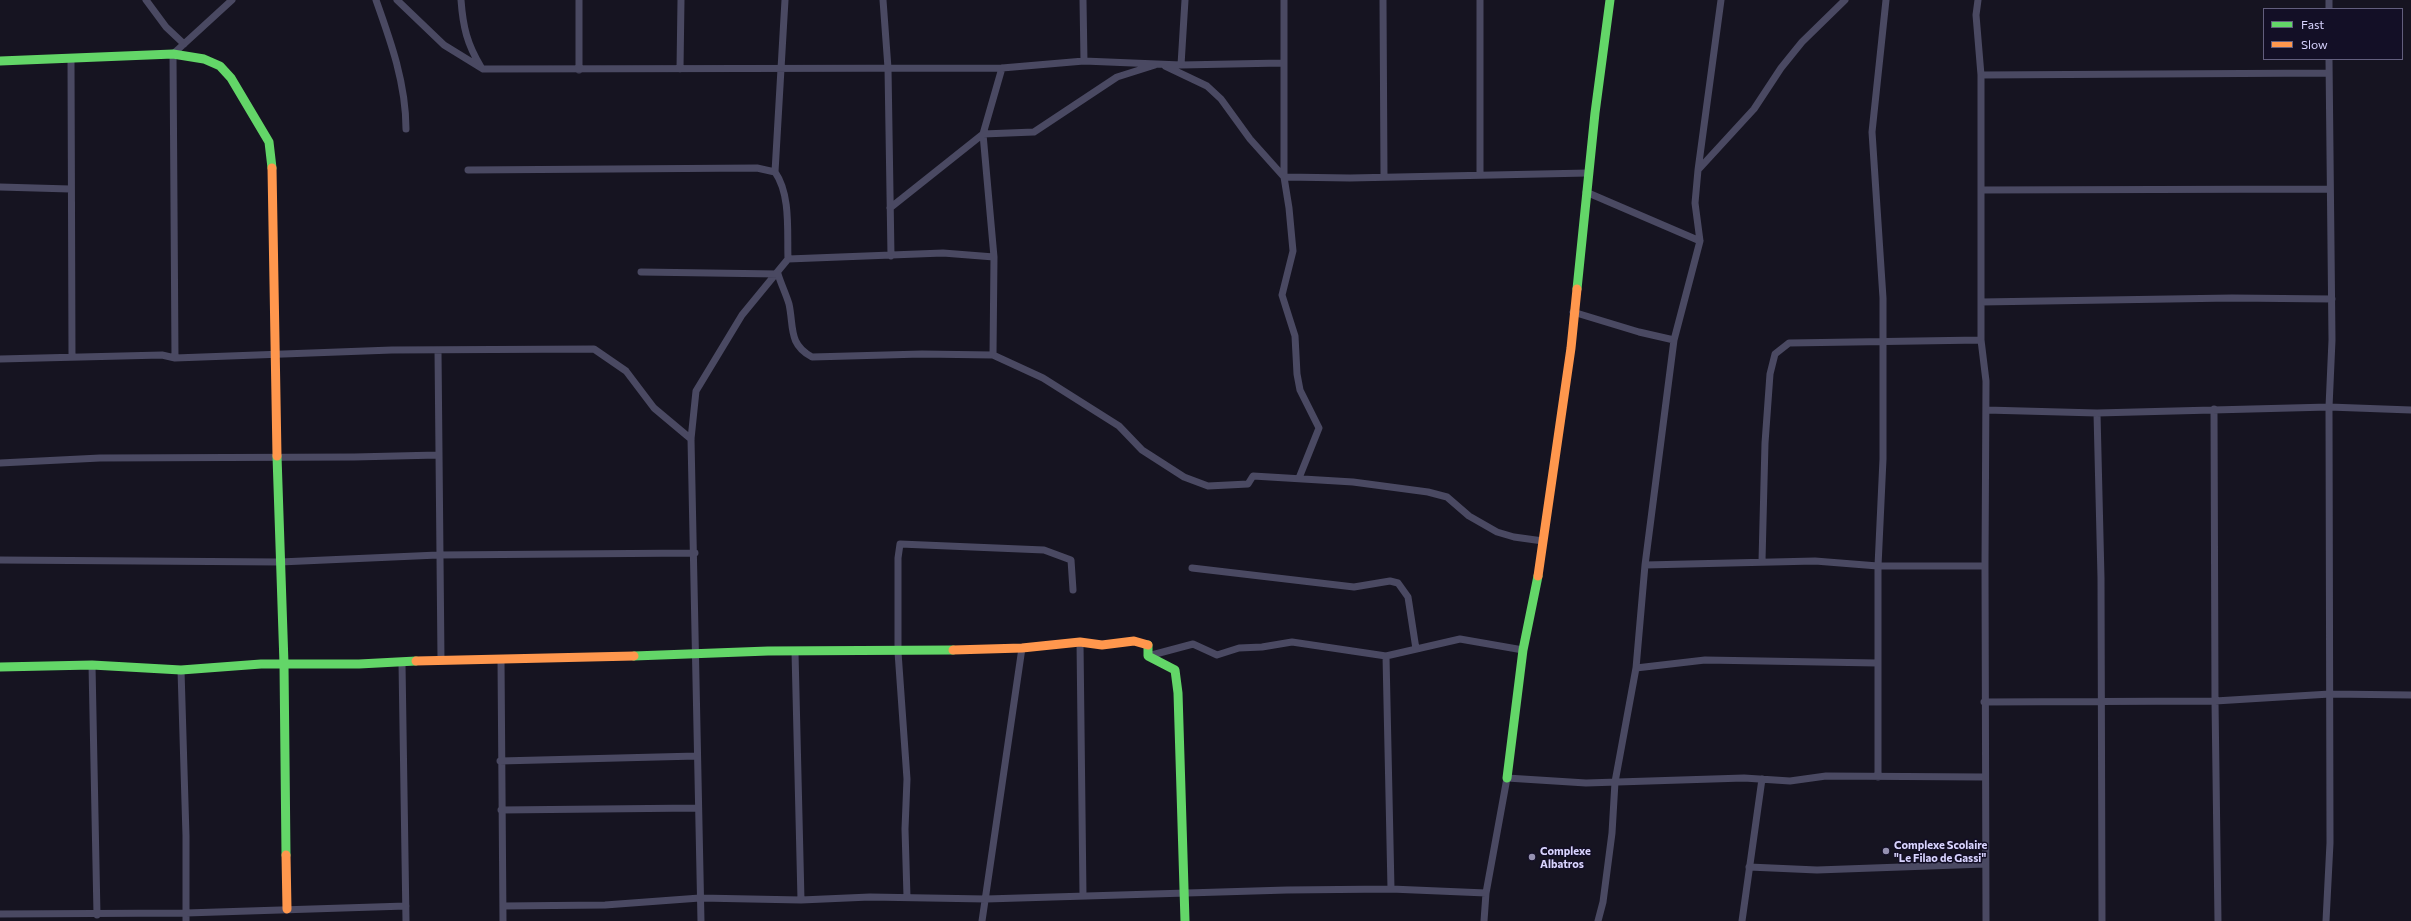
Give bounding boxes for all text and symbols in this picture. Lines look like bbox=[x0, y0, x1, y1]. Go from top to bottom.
legend bbox=[2263, 8, 2403, 60]
text: Fast bbox=[2301, 17, 2324, 31]
text: Slow bbox=[2301, 37, 2328, 51]
place label: Complexe Scolaire "Le Filao de Gassi" bbox=[1894, 838, 1987, 864]
place label: Complexe Albatros bbox=[1540, 844, 1591, 870]
marker: Complexe Scolaire "Le Filao de Gassi" bbox=[1881, 846, 1891, 856]
marker: Complexe Albatros bbox=[1527, 852, 1537, 862]

